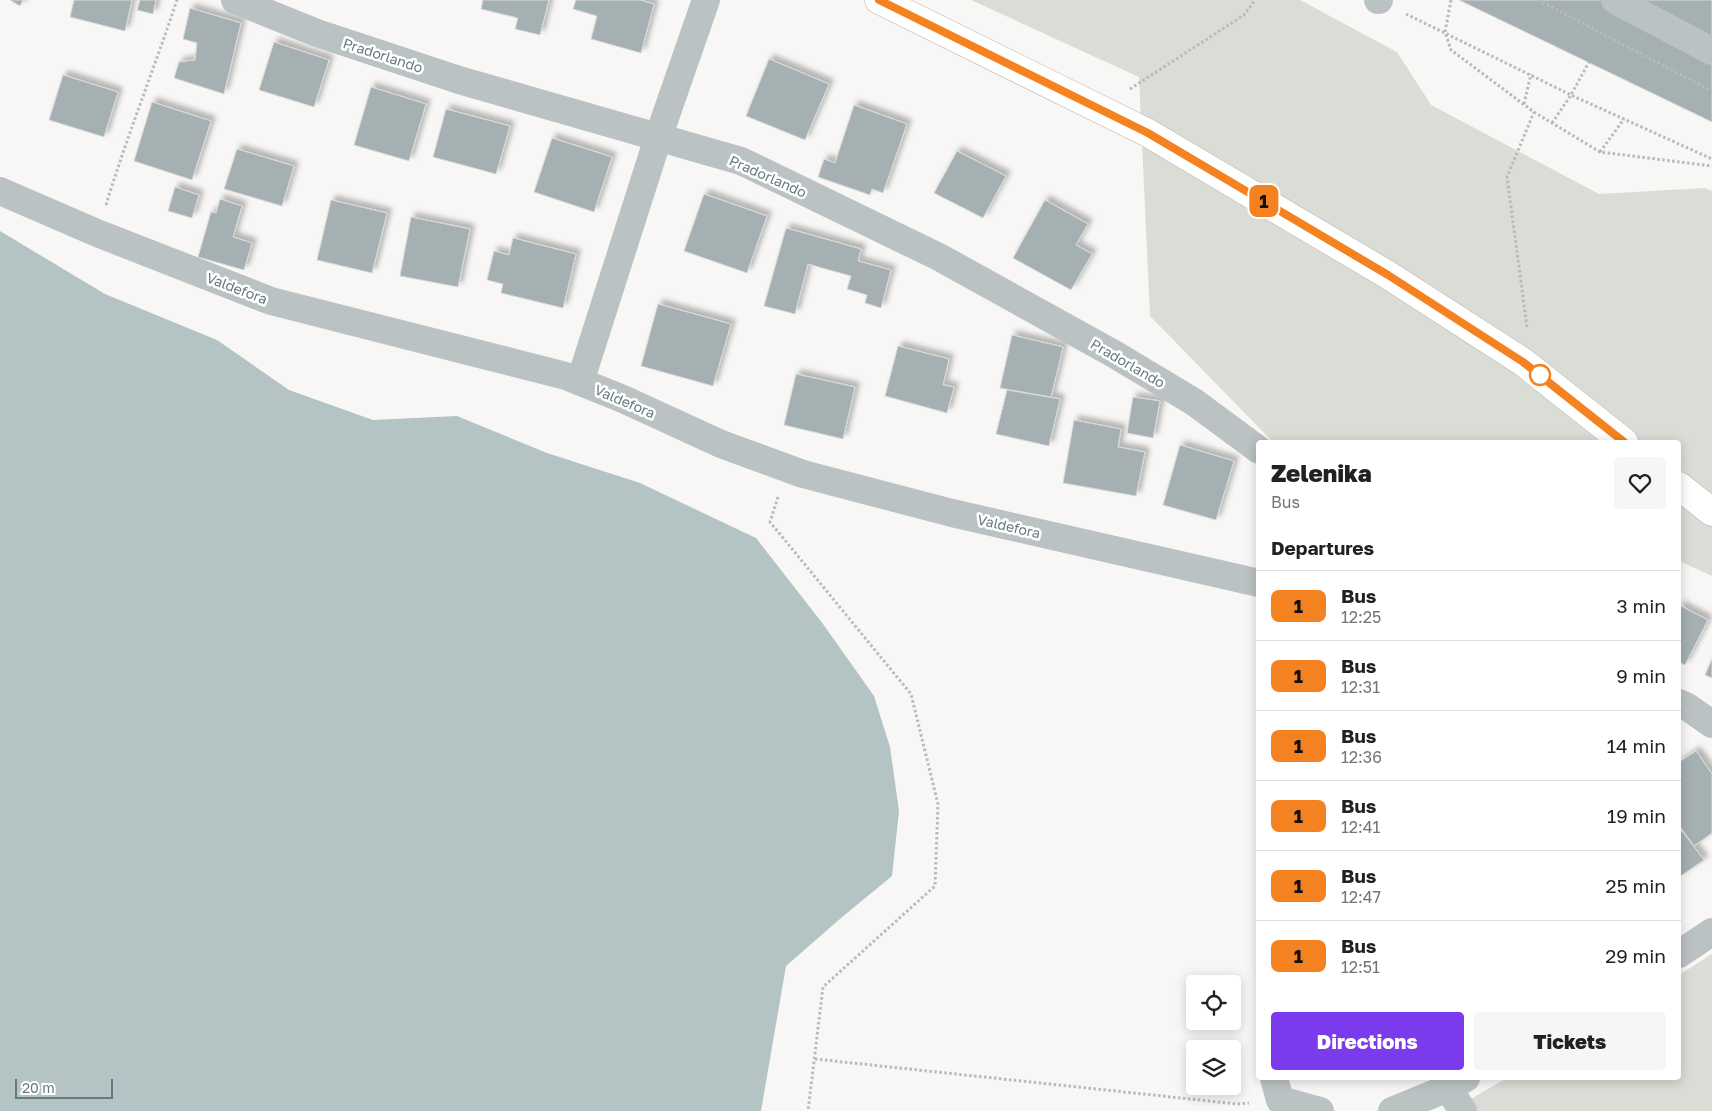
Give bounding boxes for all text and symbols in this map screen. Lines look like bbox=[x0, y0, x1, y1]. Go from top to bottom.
street label: Pradorlando bbox=[341, 34, 425, 76]
street label: Pradorlando bbox=[727, 151, 809, 201]
line badge: 1 bbox=[1248, 185, 1280, 217]
text: 1 bbox=[1259, 190, 1269, 212]
street label: Valdefora bbox=[204, 269, 270, 307]
street label: Pradorlando bbox=[1088, 335, 1168, 391]
unlabelled marker bbox=[1529, 364, 1551, 386]
street label: Valdefora bbox=[592, 381, 658, 421]
button: heart bbox=[1614, 457, 1666, 509]
text: Zelenika bbox=[1271, 458, 1372, 487]
text: Bus bbox=[1271, 492, 1300, 512]
street label: Valdefora bbox=[976, 511, 1042, 541]
text: Departures bbox=[1271, 536, 1374, 559]
text: Bus bbox=[1341, 584, 1376, 607]
text: 3 min bbox=[1617, 594, 1666, 617]
text: 1 bbox=[1294, 595, 1303, 617]
text: 12:25 bbox=[1341, 607, 1381, 627]
text: Bus bbox=[1341, 654, 1376, 677]
text: 9 min bbox=[1616, 664, 1666, 687]
text: 1 bbox=[1294, 665, 1303, 687]
text: 12:31 bbox=[1341, 677, 1380, 697]
text: Bus bbox=[1341, 724, 1376, 747]
text: 14 min bbox=[1607, 734, 1666, 757]
text: 1 bbox=[1294, 735, 1303, 757]
text: 12:36 bbox=[1341, 747, 1382, 767]
text: Bus bbox=[1341, 794, 1376, 817]
text: 19 min bbox=[1607, 804, 1666, 827]
text: 1 bbox=[1294, 805, 1303, 827]
text: 12:41 bbox=[1341, 817, 1380, 837]
text: Bus bbox=[1341, 864, 1376, 887]
text: 25 min bbox=[1606, 874, 1666, 897]
text: 1 bbox=[1294, 875, 1303, 897]
text: 12:47 bbox=[1341, 887, 1381, 907]
text: Bus bbox=[1341, 934, 1376, 957]
text: 29 min bbox=[1605, 944, 1666, 967]
text: 1 bbox=[1294, 945, 1303, 967]
text: 12:51 bbox=[1341, 957, 1380, 977]
map controls bbox=[1186, 975, 1241, 1095]
button: locate bbox=[1186, 975, 1241, 1030]
button: Directions bbox=[1271, 1012, 1464, 1070]
button: Tickets bbox=[1474, 1012, 1666, 1070]
button: layers bbox=[1186, 1040, 1241, 1095]
scale bar bbox=[15, 1076, 112, 1099]
text: 20 m bbox=[22, 1079, 55, 1096]

